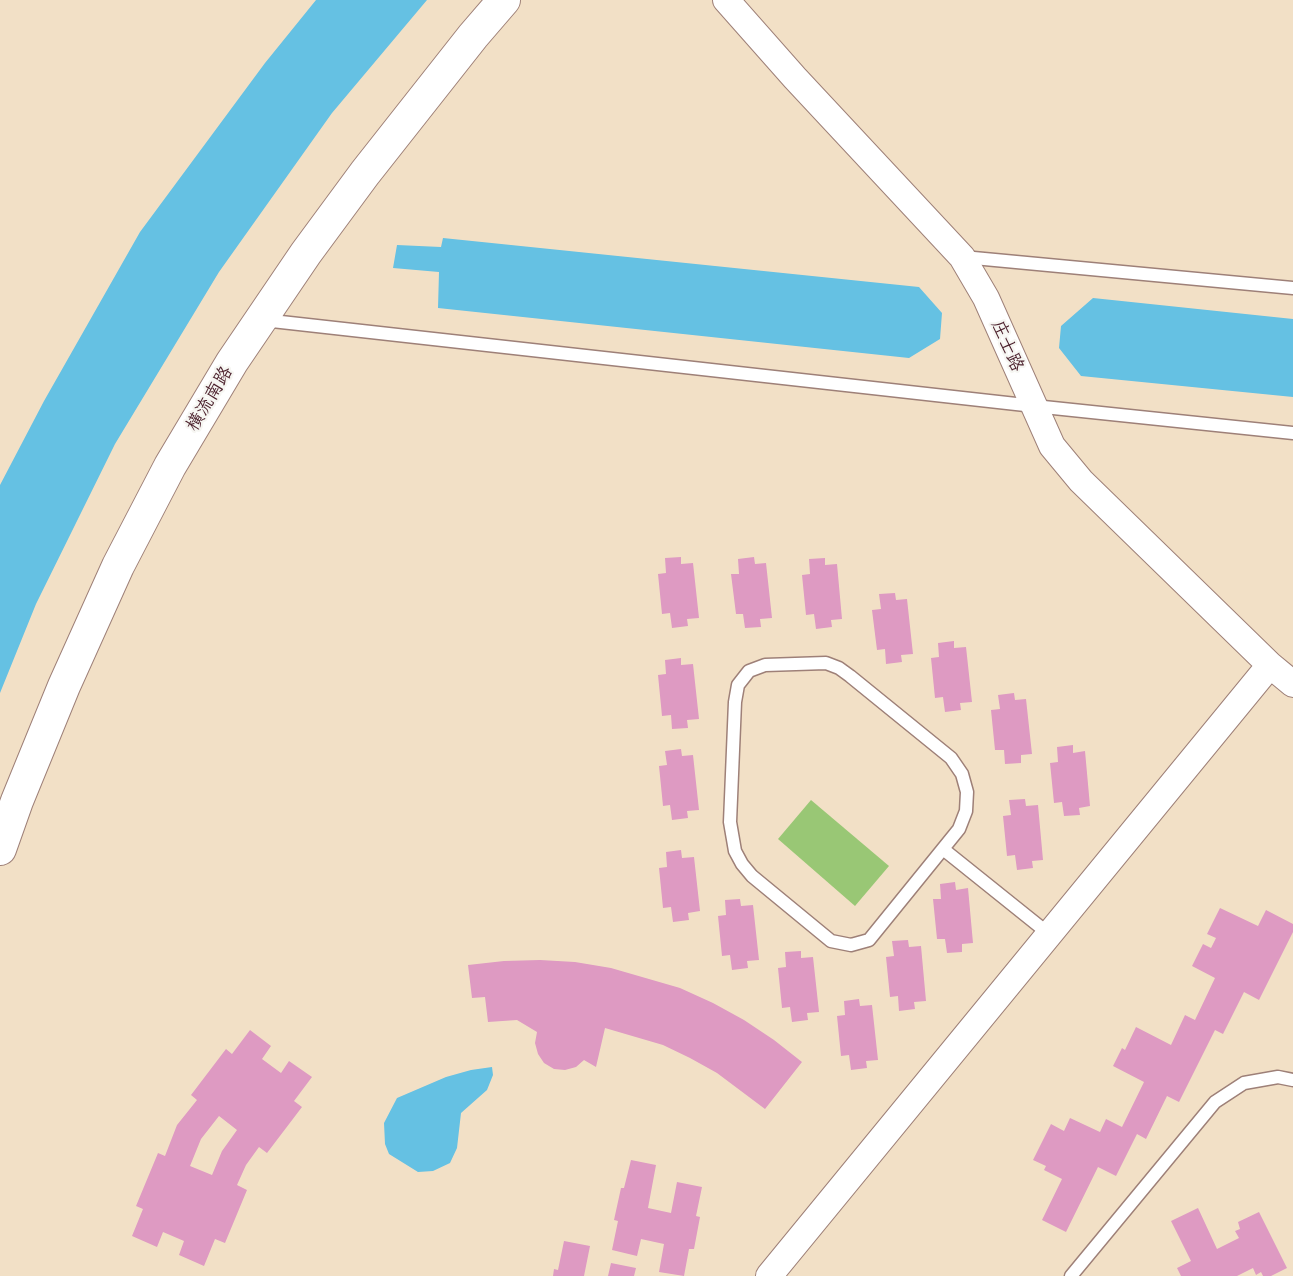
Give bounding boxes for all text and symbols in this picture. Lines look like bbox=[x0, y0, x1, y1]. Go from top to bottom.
street label: 庄士路 bbox=[986, 317, 1028, 375]
street label: 横流南路 bbox=[182, 363, 238, 435]

